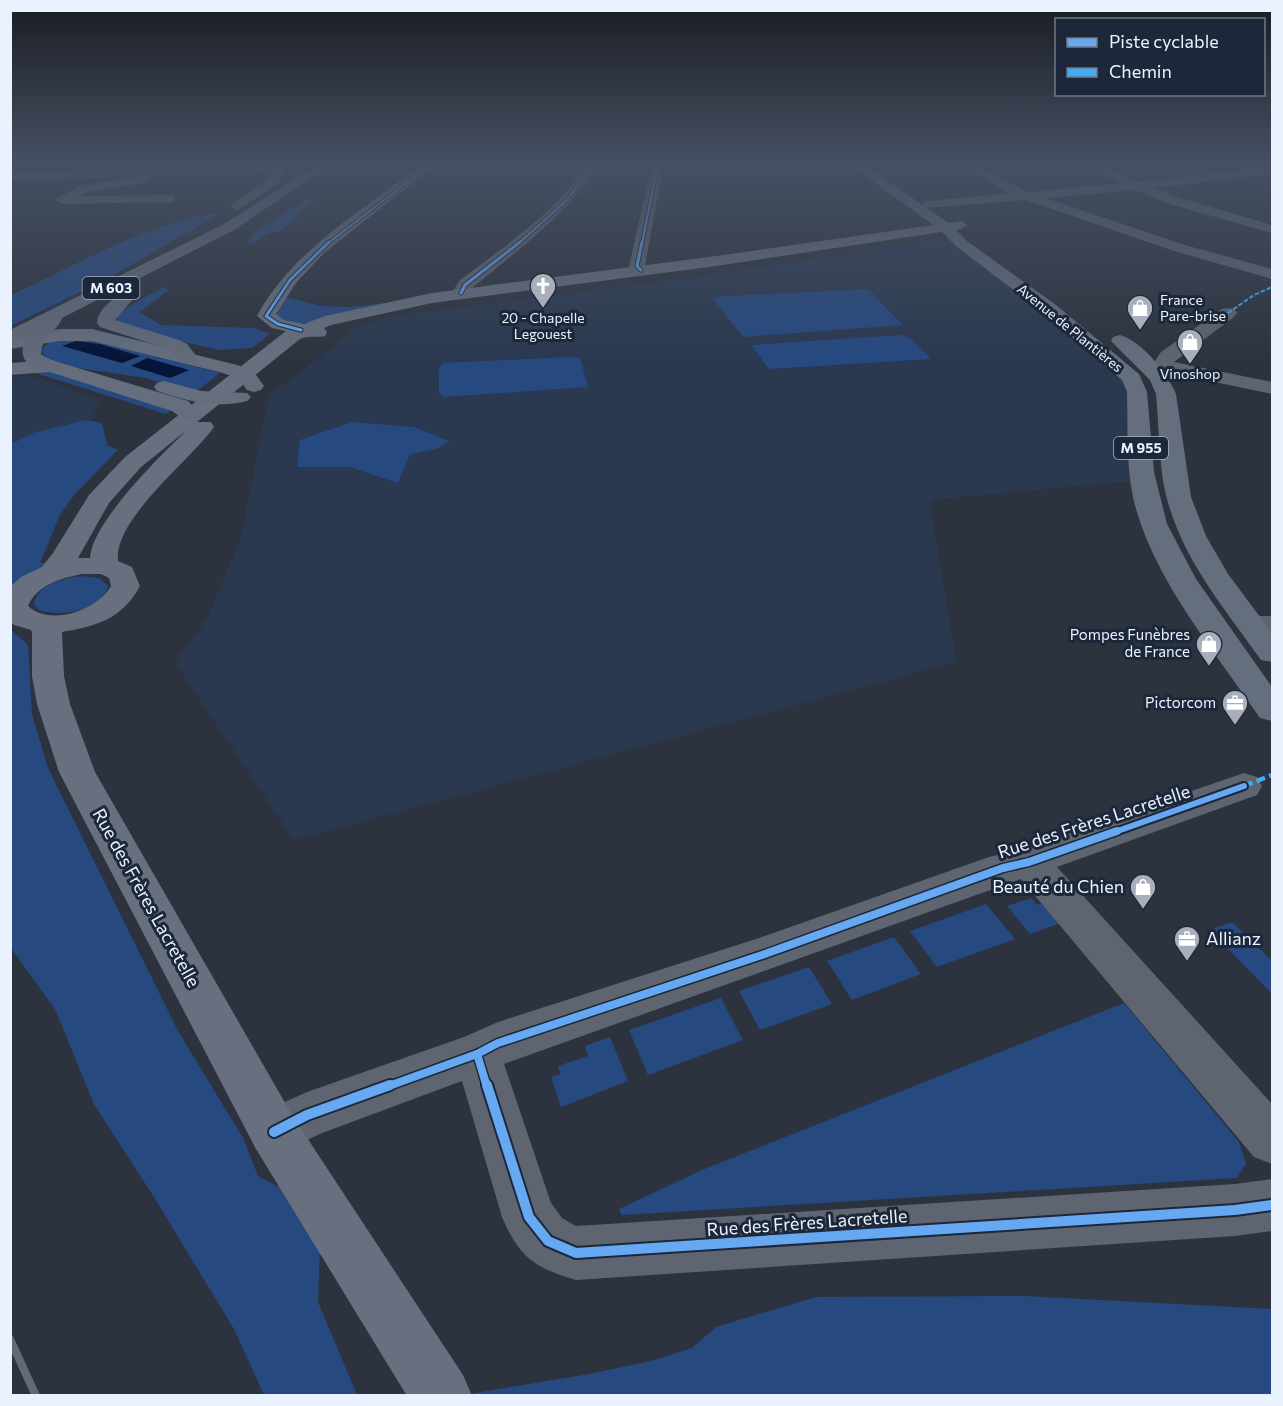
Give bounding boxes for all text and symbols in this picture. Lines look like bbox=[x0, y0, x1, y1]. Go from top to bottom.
legend bbox=[1055, 18, 1265, 96]
text: Piste cyclable bbox=[1109, 30, 1219, 52]
text: Chemin bbox=[1109, 60, 1172, 82]
church icon: 20 - Chapelle Legouest bbox=[528, 271, 558, 309]
road number: M 603 bbox=[82, 277, 140, 299]
street label: Avenue de Plantières bbox=[1014, 280, 1127, 375]
place label: France Pare-brise bbox=[1160, 291, 1226, 324]
shop icon: France Pare-brise bbox=[1125, 293, 1155, 331]
place label: 20 - Chapelle Legouest bbox=[501, 309, 585, 342]
shop icon: Vinoshop bbox=[1175, 327, 1205, 365]
place label: Vinoshop bbox=[1160, 365, 1220, 382]
road number: M 955 bbox=[1114, 437, 1168, 459]
place label: Pompes Funèbres de France bbox=[1070, 625, 1190, 660]
shop icon: Pompes Funèbres de France bbox=[1194, 629, 1224, 667]
office icon: Pictorcom bbox=[1220, 688, 1250, 726]
place label: Pictorcom bbox=[1145, 693, 1216, 711]
street label: Rue des Frères Lacretelle bbox=[995, 780, 1193, 863]
street label: Rue des Frères Lacretelle bbox=[88, 804, 205, 991]
shop icon: Beauté du Chien bbox=[1128, 872, 1158, 910]
place label: Beauté du Chien bbox=[992, 875, 1124, 897]
office icon: Allianz bbox=[1172, 924, 1202, 962]
place label: Allianz bbox=[1206, 927, 1261, 949]
street label: Rue des Frères Lacretelle bbox=[706, 1204, 908, 1240]

